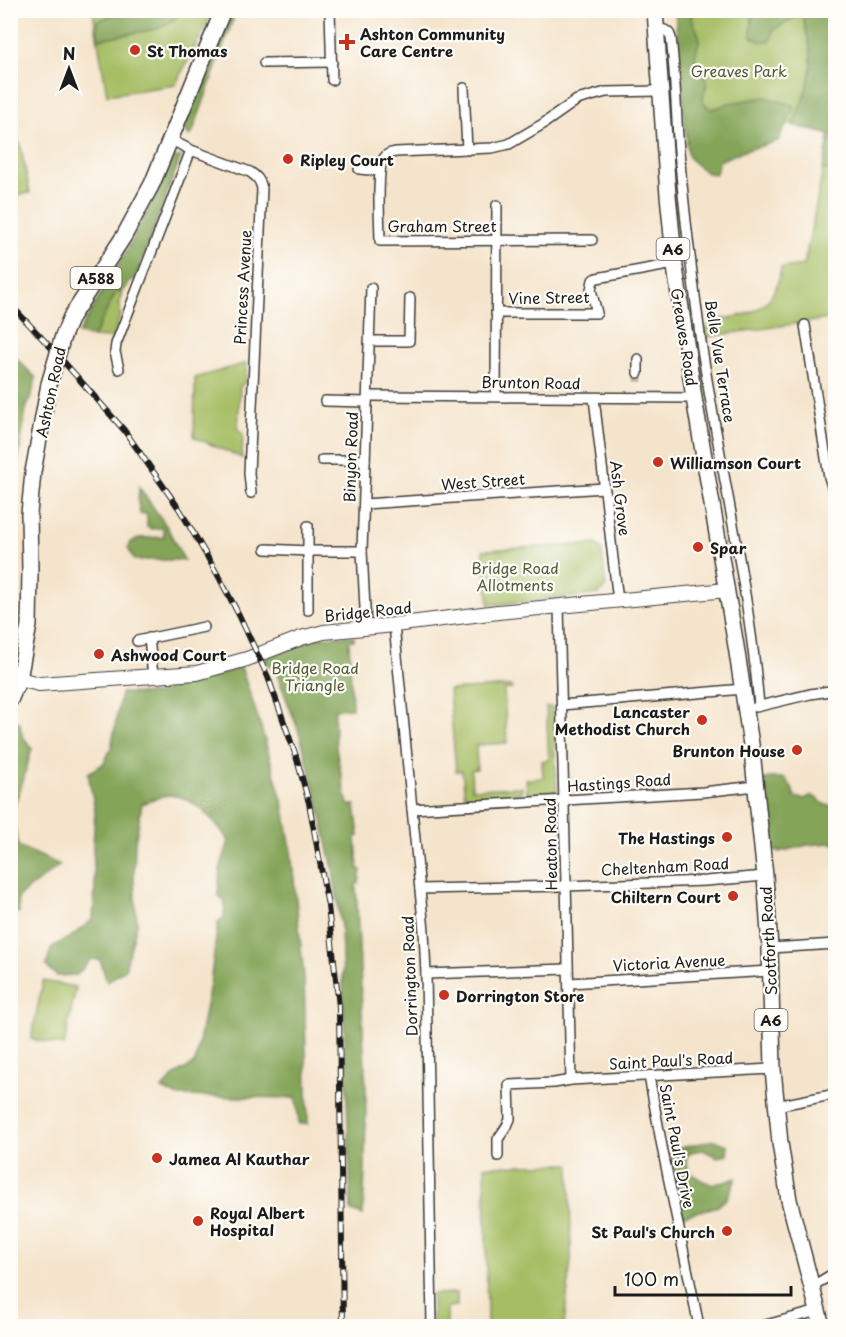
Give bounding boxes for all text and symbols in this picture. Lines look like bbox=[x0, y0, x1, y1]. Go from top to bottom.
place label: Ashton Community Care Centre bbox=[360, 22, 505, 62]
marker: Ashton Community Care Centre bbox=[338, 33, 356, 51]
north arrow bbox=[39, 39, 99, 99]
place label: St Thomas bbox=[147, 39, 228, 62]
text: N bbox=[63, 41, 75, 65]
marker: St Thomas bbox=[128, 43, 142, 57]
park label: Greaves Park bbox=[691, 59, 787, 82]
place label: Ripley Court bbox=[300, 148, 394, 171]
marker: Ripley Court bbox=[281, 152, 295, 166]
street label: Graham Street bbox=[387, 214, 497, 237]
street label: Princess Avenue bbox=[228, 229, 256, 345]
road number: A6 bbox=[656, 238, 690, 260]
road number: A588 bbox=[70, 267, 122, 289]
street label: Vine Street bbox=[508, 285, 590, 309]
street label: Greaves Road bbox=[666, 286, 704, 388]
street label: Belle Vue Terrace bbox=[700, 298, 742, 424]
street label: Ashton Road bbox=[29, 344, 71, 440]
street label: Brunton Road bbox=[481, 370, 581, 394]
street label: Binyon Road bbox=[337, 411, 363, 503]
place label: Williamson Court bbox=[670, 451, 801, 474]
marker: Williamson Court bbox=[651, 455, 665, 469]
street label: Ash Grove bbox=[605, 459, 637, 537]
street label: West Street bbox=[440, 467, 526, 495]
place label: Spar bbox=[710, 536, 747, 559]
marker: Spar bbox=[691, 540, 705, 554]
park label: Bridge Road Allotments bbox=[471, 556, 559, 596]
street label: Bridge Road bbox=[323, 595, 413, 627]
place label: Ashwood Court bbox=[110, 643, 227, 666]
marker: Ashwood Court bbox=[92, 647, 106, 661]
park label: Bridge Road Triangle bbox=[271, 656, 359, 696]
place label: Lancaster Methodist Church bbox=[555, 700, 690, 740]
marker: Lancaster Methodist Church bbox=[695, 713, 709, 727]
place label: Brunton House bbox=[672, 739, 785, 762]
marker: Brunton House bbox=[790, 743, 804, 757]
street label: Hastings Road bbox=[566, 767, 672, 797]
street label: Heaton Road bbox=[538, 797, 562, 891]
place label: The Hastings bbox=[618, 826, 715, 849]
marker: The Hastings bbox=[720, 830, 734, 844]
street label: Cheltenham Road bbox=[600, 851, 730, 881]
place label: Chiltern Court bbox=[611, 885, 721, 908]
street label: Scotforth Road bbox=[754, 886, 782, 996]
marker: Chiltern Court bbox=[726, 889, 740, 903]
street label: Dorrington Road bbox=[395, 915, 423, 1037]
street label: Victoria Avenue bbox=[612, 948, 726, 976]
place label: Dorrington Store bbox=[456, 984, 584, 1007]
marker: Dorrington Store bbox=[437, 988, 451, 1002]
road number: A6 bbox=[754, 1009, 788, 1031]
street label: Saint Paul's Road bbox=[608, 1045, 734, 1075]
street label: Saint Paul's Drive bbox=[655, 1082, 701, 1210]
place label: Jamea Al Kauthar bbox=[169, 1147, 310, 1170]
marker: Jamea Al Kauthar bbox=[150, 1151, 164, 1165]
place label: Royal Albert Hospital bbox=[210, 1201, 305, 1241]
marker: Royal Albert Hospital bbox=[191, 1214, 205, 1228]
place label: St Paul's Church bbox=[591, 1220, 715, 1243]
marker: St Paul's Church bbox=[720, 1224, 734, 1238]
scale bar bbox=[615, 1259, 790, 1297]
text: 100 m bbox=[624, 1265, 679, 1292]

